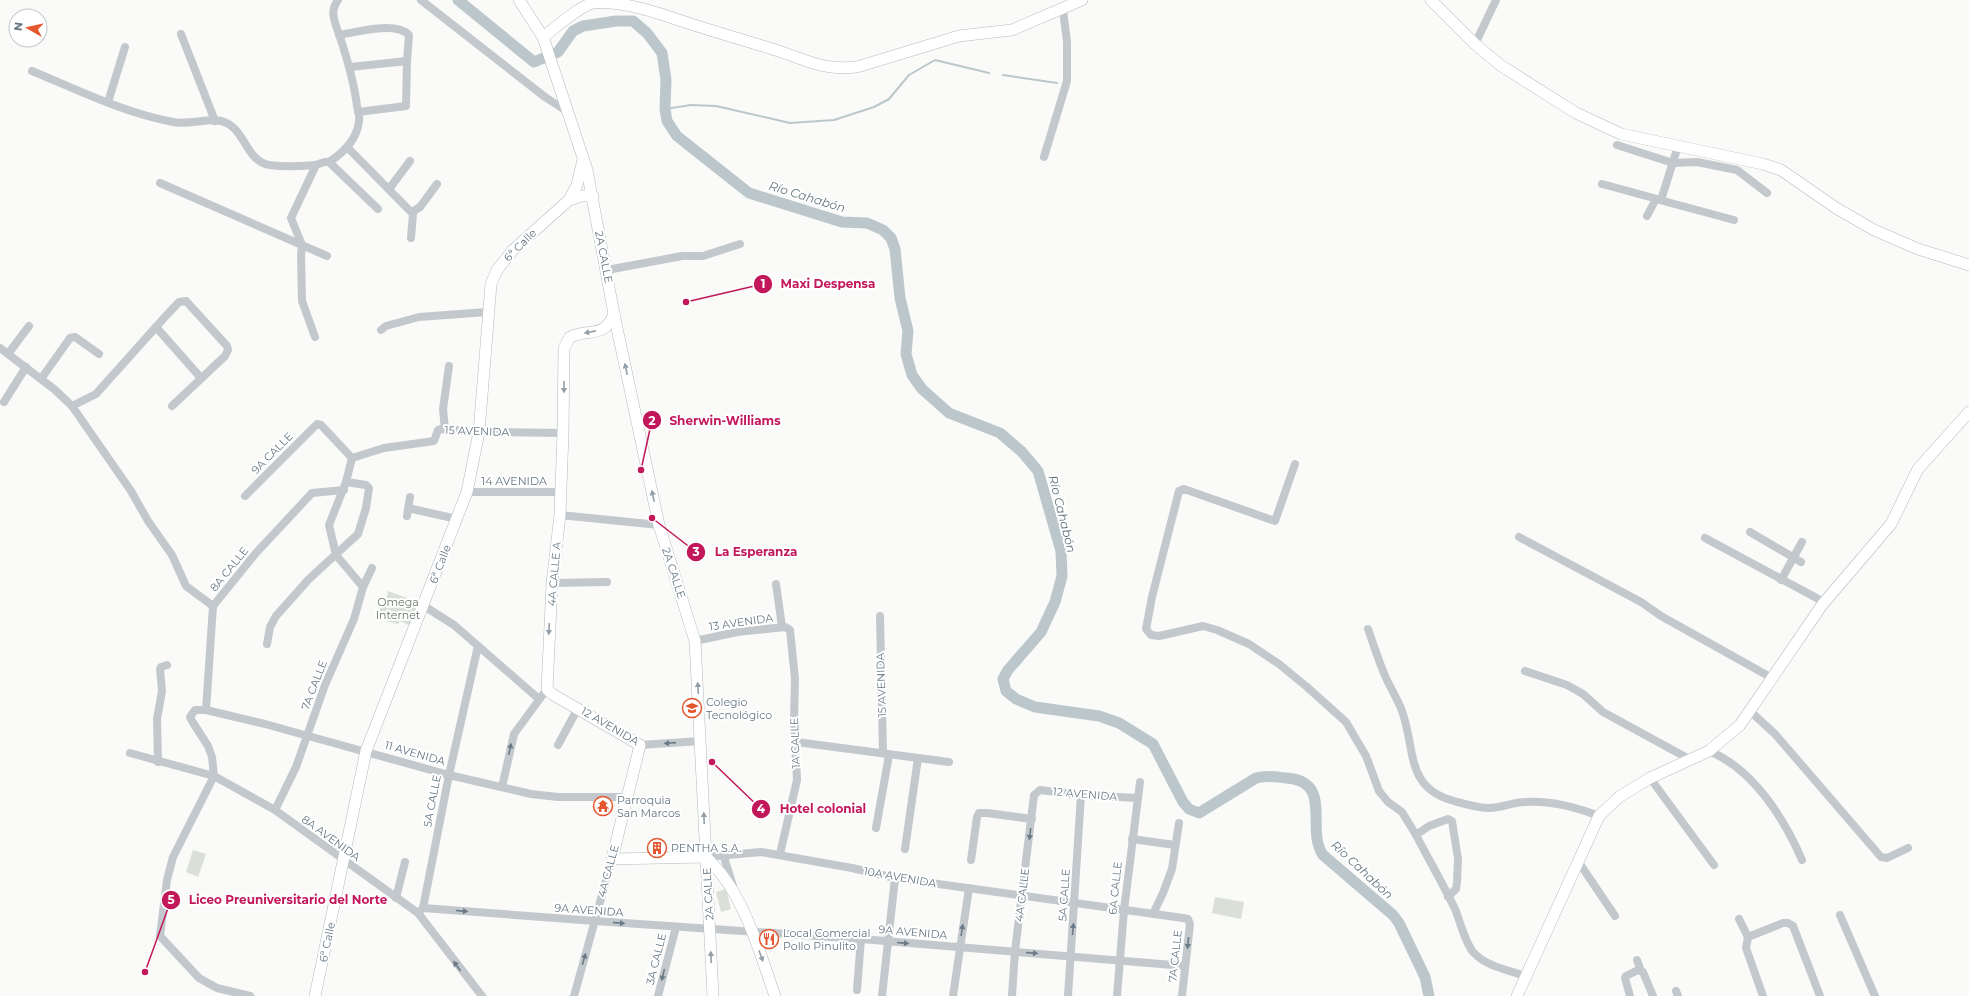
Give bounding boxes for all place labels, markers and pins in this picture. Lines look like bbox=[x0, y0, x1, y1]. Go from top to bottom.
callout: Maxi Despensa bbox=[753, 272, 884, 296]
callout: Sherwin-Williams bbox=[642, 408, 789, 432]
callout: La Esperanza bbox=[686, 540, 805, 564]
place label: Colegio Tecnológico bbox=[706, 695, 772, 722]
school or university icon: Colegio Tecnológico bbox=[681, 697, 703, 719]
place label: Parroquia San Marcos bbox=[617, 793, 681, 820]
temple icon: Parroquia San Marcos bbox=[592, 795, 614, 817]
callout: Hotel colonial bbox=[751, 797, 874, 821]
building icon: PENTHA S.A. bbox=[646, 837, 668, 859]
place label: PENTHA S.A. bbox=[671, 841, 741, 855]
callout: Liceo Preuniversitario del Norte bbox=[161, 888, 395, 912]
place label: Local Comercial Pollo Pinulito bbox=[783, 926, 870, 953]
restaurant icon: Local Comercial Pollo Pinulito bbox=[758, 928, 780, 950]

